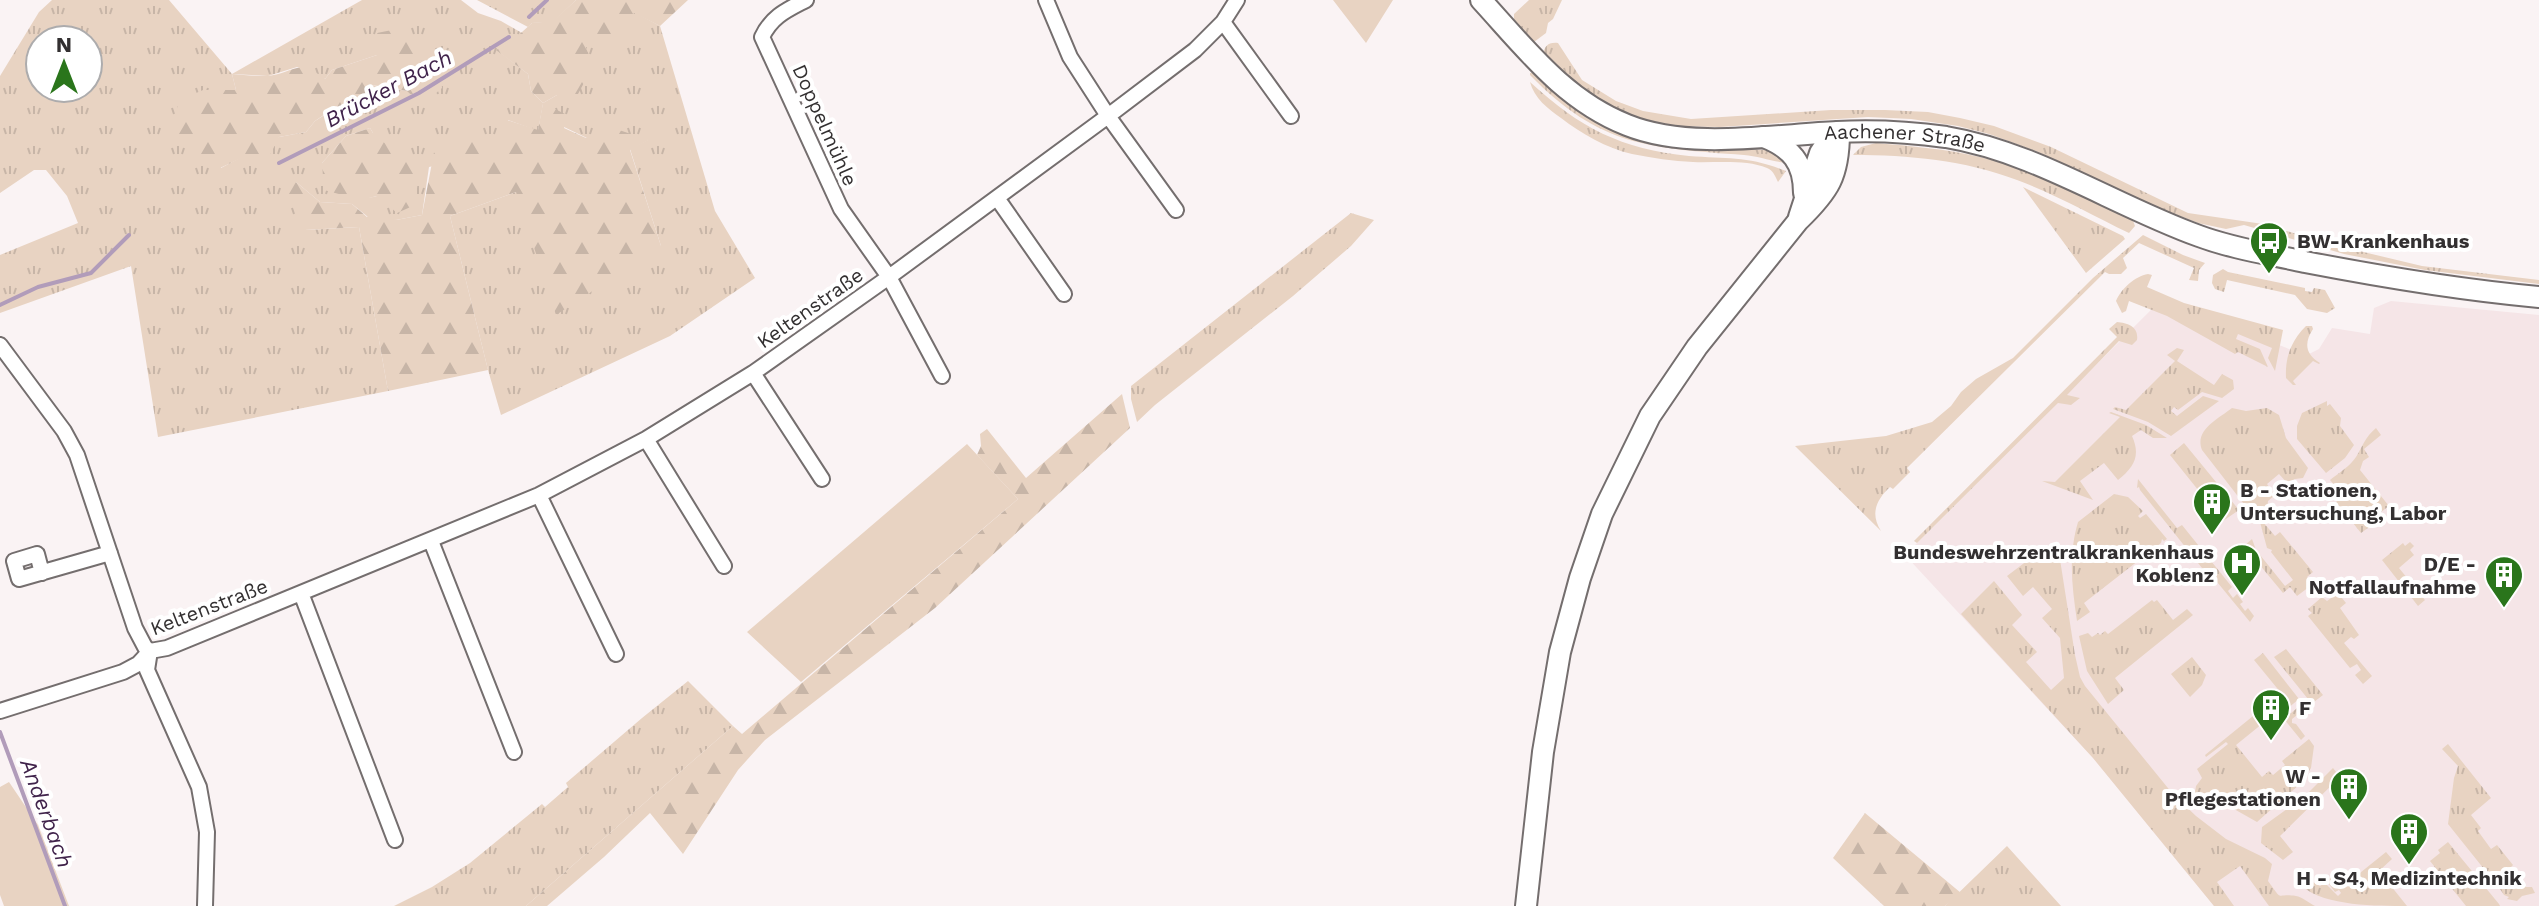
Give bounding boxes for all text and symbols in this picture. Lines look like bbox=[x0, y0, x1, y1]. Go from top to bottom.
north arrow bbox=[24, 24, 104, 104]
text: N bbox=[56, 32, 72, 57]
water label: Brücker Bach bbox=[321, 45, 456, 132]
street label: Doppelmühle bbox=[787, 60, 863, 190]
street label: Aachener Straße bbox=[1823, 119, 1988, 157]
bus stop icon: BW-Krankenhaus bbox=[2248, 220, 2290, 275]
place label: BW-Krankenhaus bbox=[2297, 229, 2470, 253]
street label: Keltenstraße bbox=[752, 263, 868, 353]
place label: B - Stationen, Untersuchung, Labor bbox=[2240, 478, 2447, 525]
building icon: B - Stationen, Untersuchung, Labor bbox=[2191, 481, 2233, 536]
place label: Bundeswehrzentralkrankenhaus Koblenz bbox=[1893, 540, 2214, 587]
hospital icon: Bundeswehrzentralkrankenhaus Koblenz bbox=[2221, 542, 2263, 597]
place label: D/E - Notfallaufnahme bbox=[2309, 552, 2476, 599]
building icon: D/E - Notfallaufnahme bbox=[2483, 554, 2525, 609]
street label: Keltenstraße bbox=[147, 574, 271, 640]
building icon: F bbox=[2250, 687, 2292, 742]
place label: F bbox=[2299, 696, 2311, 720]
water label: Anderbach bbox=[15, 754, 78, 871]
place label: W - Pflegestationen bbox=[2165, 764, 2321, 811]
building icon: W - Pflegestationen bbox=[2328, 766, 2370, 821]
building icon: H - S4, Medizintechnik bbox=[2388, 811, 2430, 866]
place label: H - S4, Medizintechnik bbox=[2296, 866, 2522, 890]

